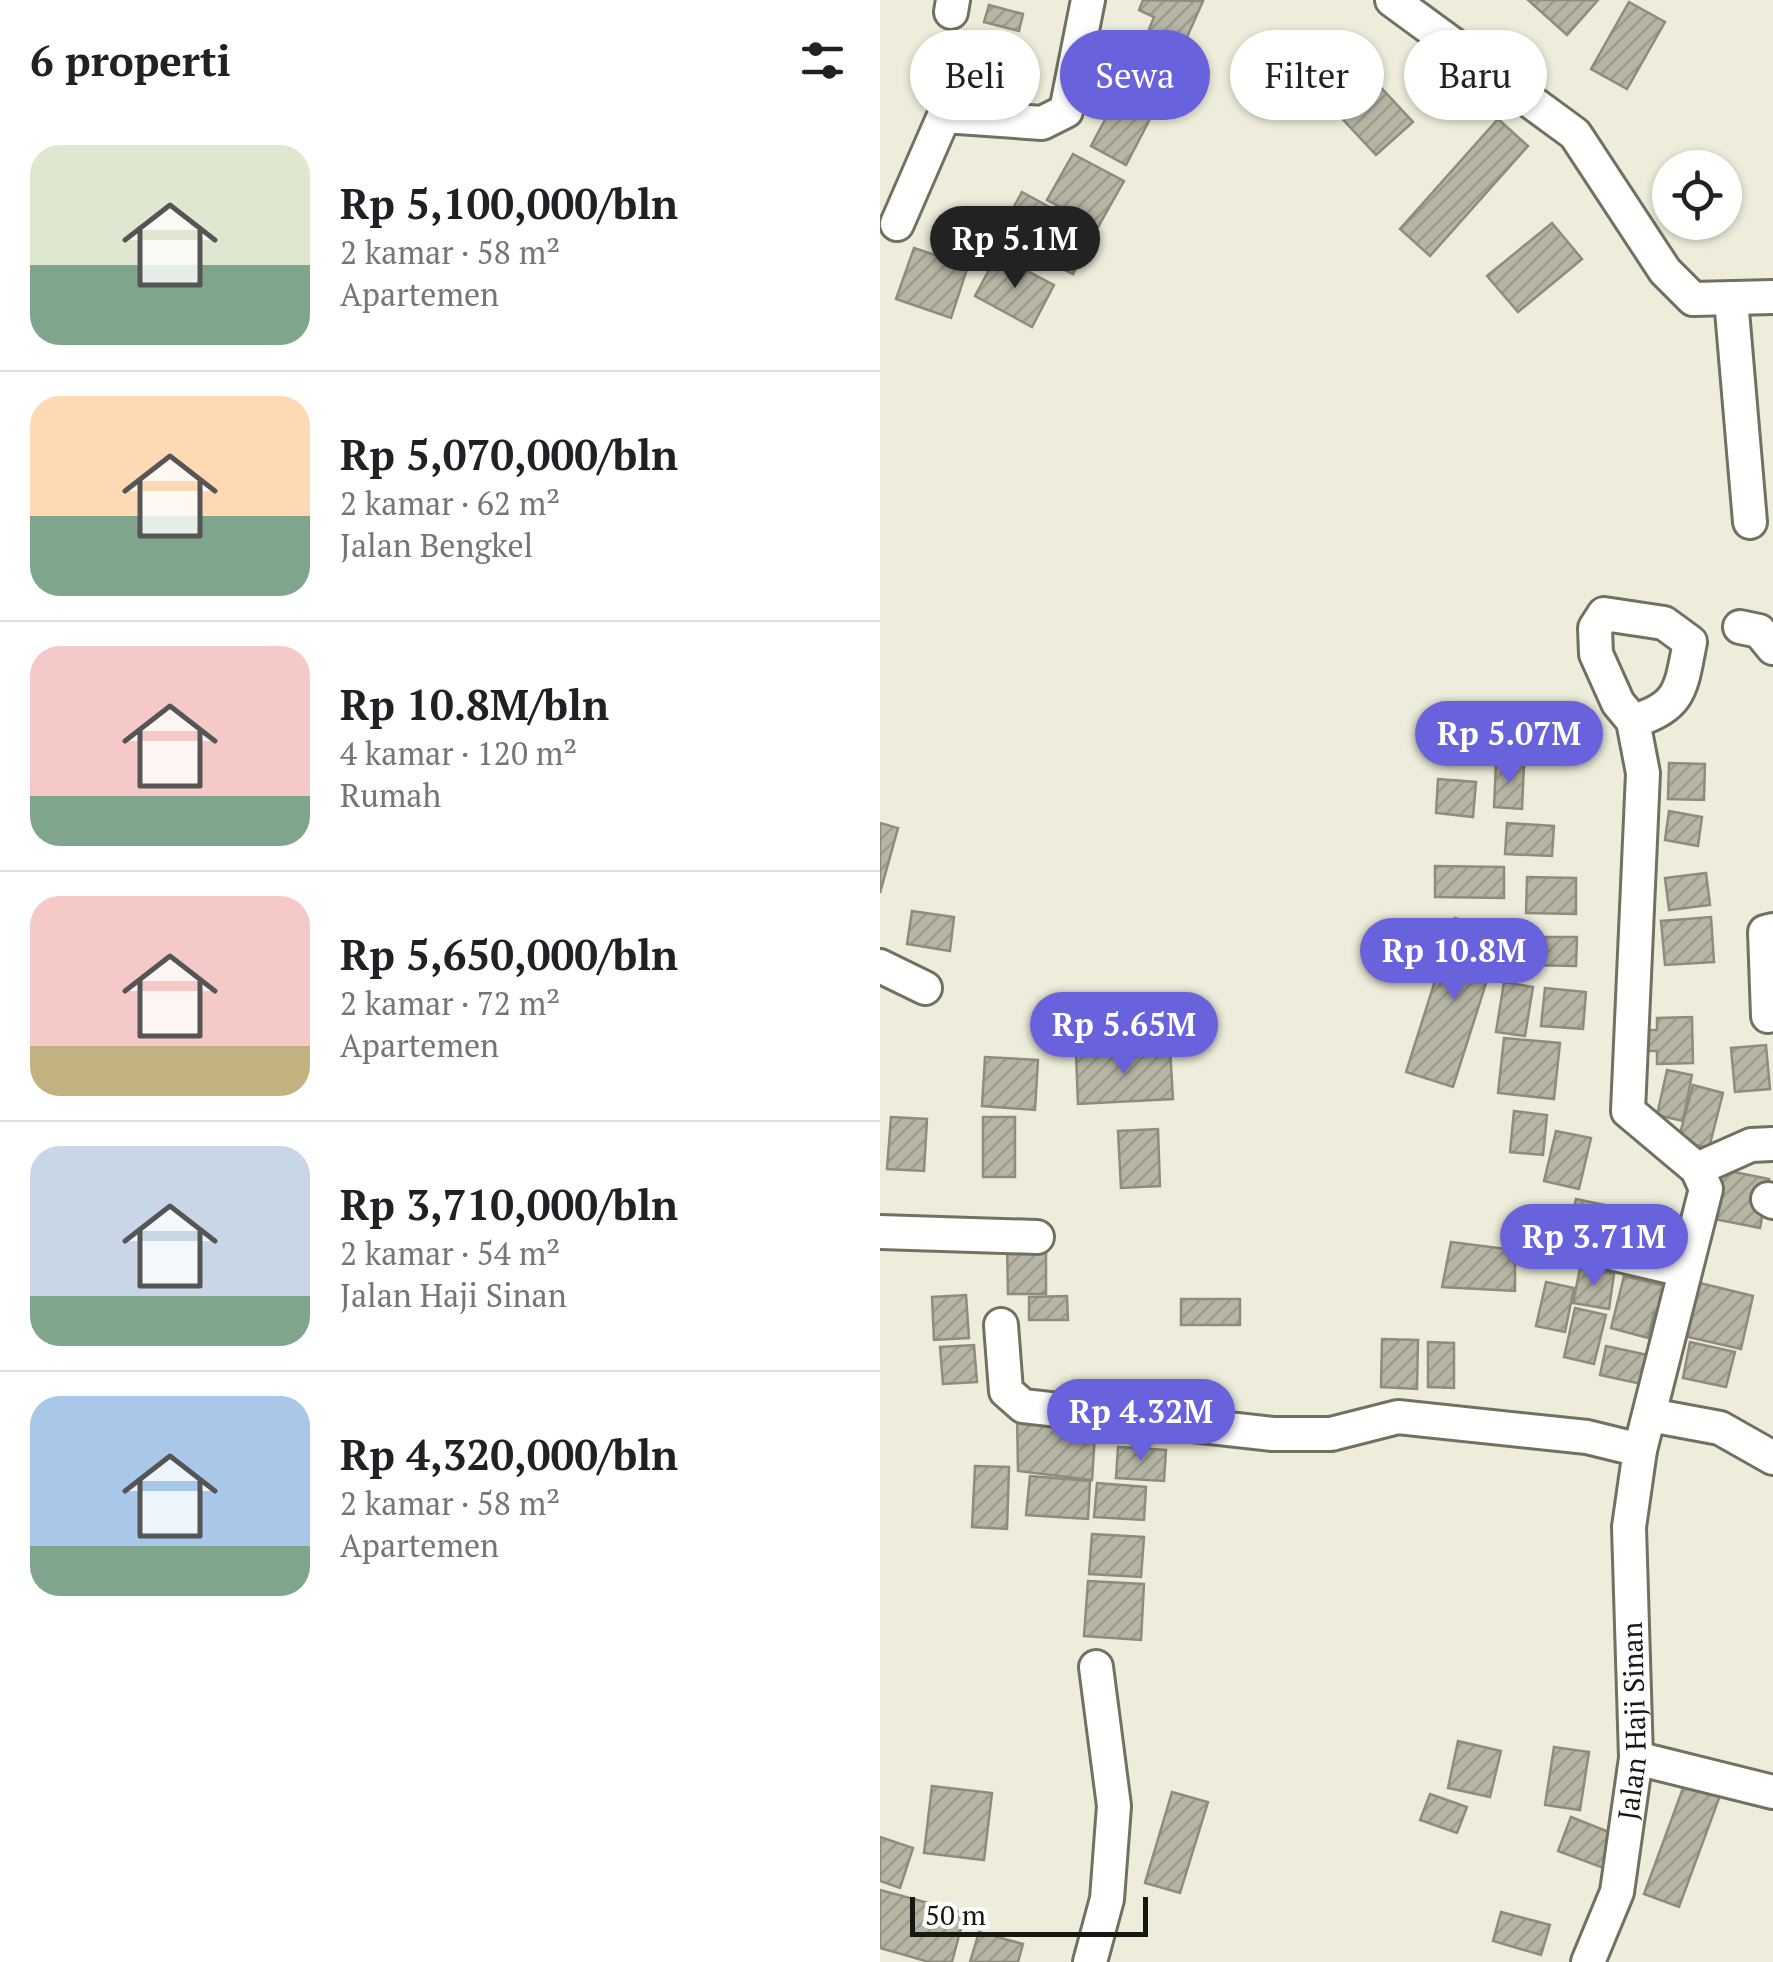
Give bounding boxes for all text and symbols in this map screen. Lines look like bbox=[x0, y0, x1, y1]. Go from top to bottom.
chip: Beli bbox=[910, 30, 1040, 120]
chip: Sewa bbox=[1060, 30, 1210, 120]
chip: Filter bbox=[1230, 30, 1384, 120]
chip: Baru bbox=[1404, 30, 1547, 120]
text: 6 properti bbox=[30, 32, 231, 88]
icon: filters bbox=[795, 33, 850, 88]
map controls bbox=[1652, 150, 1742, 240]
button: locate bbox=[1652, 150, 1742, 240]
text: Rp 5,100,000/bln bbox=[340, 175, 678, 231]
icon: home bbox=[110, 185, 230, 305]
pin: Rp 5.1M bbox=[923, 206, 1107, 291]
text: Rp 5.1M bbox=[952, 217, 1078, 259]
text: 2 kamar · 58 m² bbox=[340, 231, 560, 273]
text: Apartemen bbox=[340, 273, 499, 315]
text: Rp 5,070,000/bln bbox=[340, 426, 678, 482]
icon: home bbox=[110, 436, 230, 556]
text: 2 kamar · 62 m² bbox=[340, 482, 560, 524]
text: Jalan Bengkel bbox=[340, 524, 533, 566]
text: Rp 10.8M/bln bbox=[340, 676, 609, 732]
icon: home bbox=[110, 686, 230, 806]
pin: Rp 5.07M bbox=[1406, 701, 1612, 786]
text: Rp 5.07M bbox=[1437, 712, 1581, 754]
text: 4 kamar · 120 m² bbox=[340, 732, 577, 774]
text: Rumah bbox=[340, 774, 441, 816]
pin: Rp 10.8M bbox=[1351, 918, 1557, 1003]
text: Rp 5,650,000/bln bbox=[340, 926, 678, 982]
text: Rp 10.8M bbox=[1382, 929, 1526, 971]
icon: home bbox=[110, 936, 230, 1056]
text: 2 kamar · 72 m² bbox=[340, 982, 560, 1024]
pin: Rp 5.65M bbox=[1021, 992, 1227, 1077]
text: Rp 5.65M bbox=[1052, 1003, 1196, 1045]
text: Apartemen bbox=[340, 1024, 499, 1066]
text: Rp 3,710,000/bln bbox=[340, 1176, 678, 1232]
icon: home bbox=[110, 1186, 230, 1306]
pin: Rp 3.71M bbox=[1491, 1204, 1697, 1289]
text: Rp 3.71M bbox=[1522, 1215, 1666, 1257]
text: 2 kamar · 54 m² bbox=[340, 1232, 560, 1274]
text: Jalan Haji Sinan bbox=[340, 1274, 567, 1316]
pin: Rp 4.32M bbox=[1038, 1379, 1244, 1464]
text: Rp 4.32M bbox=[1069, 1390, 1213, 1432]
text: Rp 4,320,000/bln bbox=[340, 1426, 678, 1482]
icon: home bbox=[110, 1436, 230, 1556]
text: 2 kamar · 58 m² bbox=[340, 1482, 560, 1524]
text: Apartemen bbox=[340, 1524, 499, 1566]
street label: Jalan Haji Sinan bbox=[1608, 1621, 1654, 1822]
scale bar bbox=[910, 1892, 1148, 1936]
text: 50 m bbox=[925, 1896, 986, 1933]

